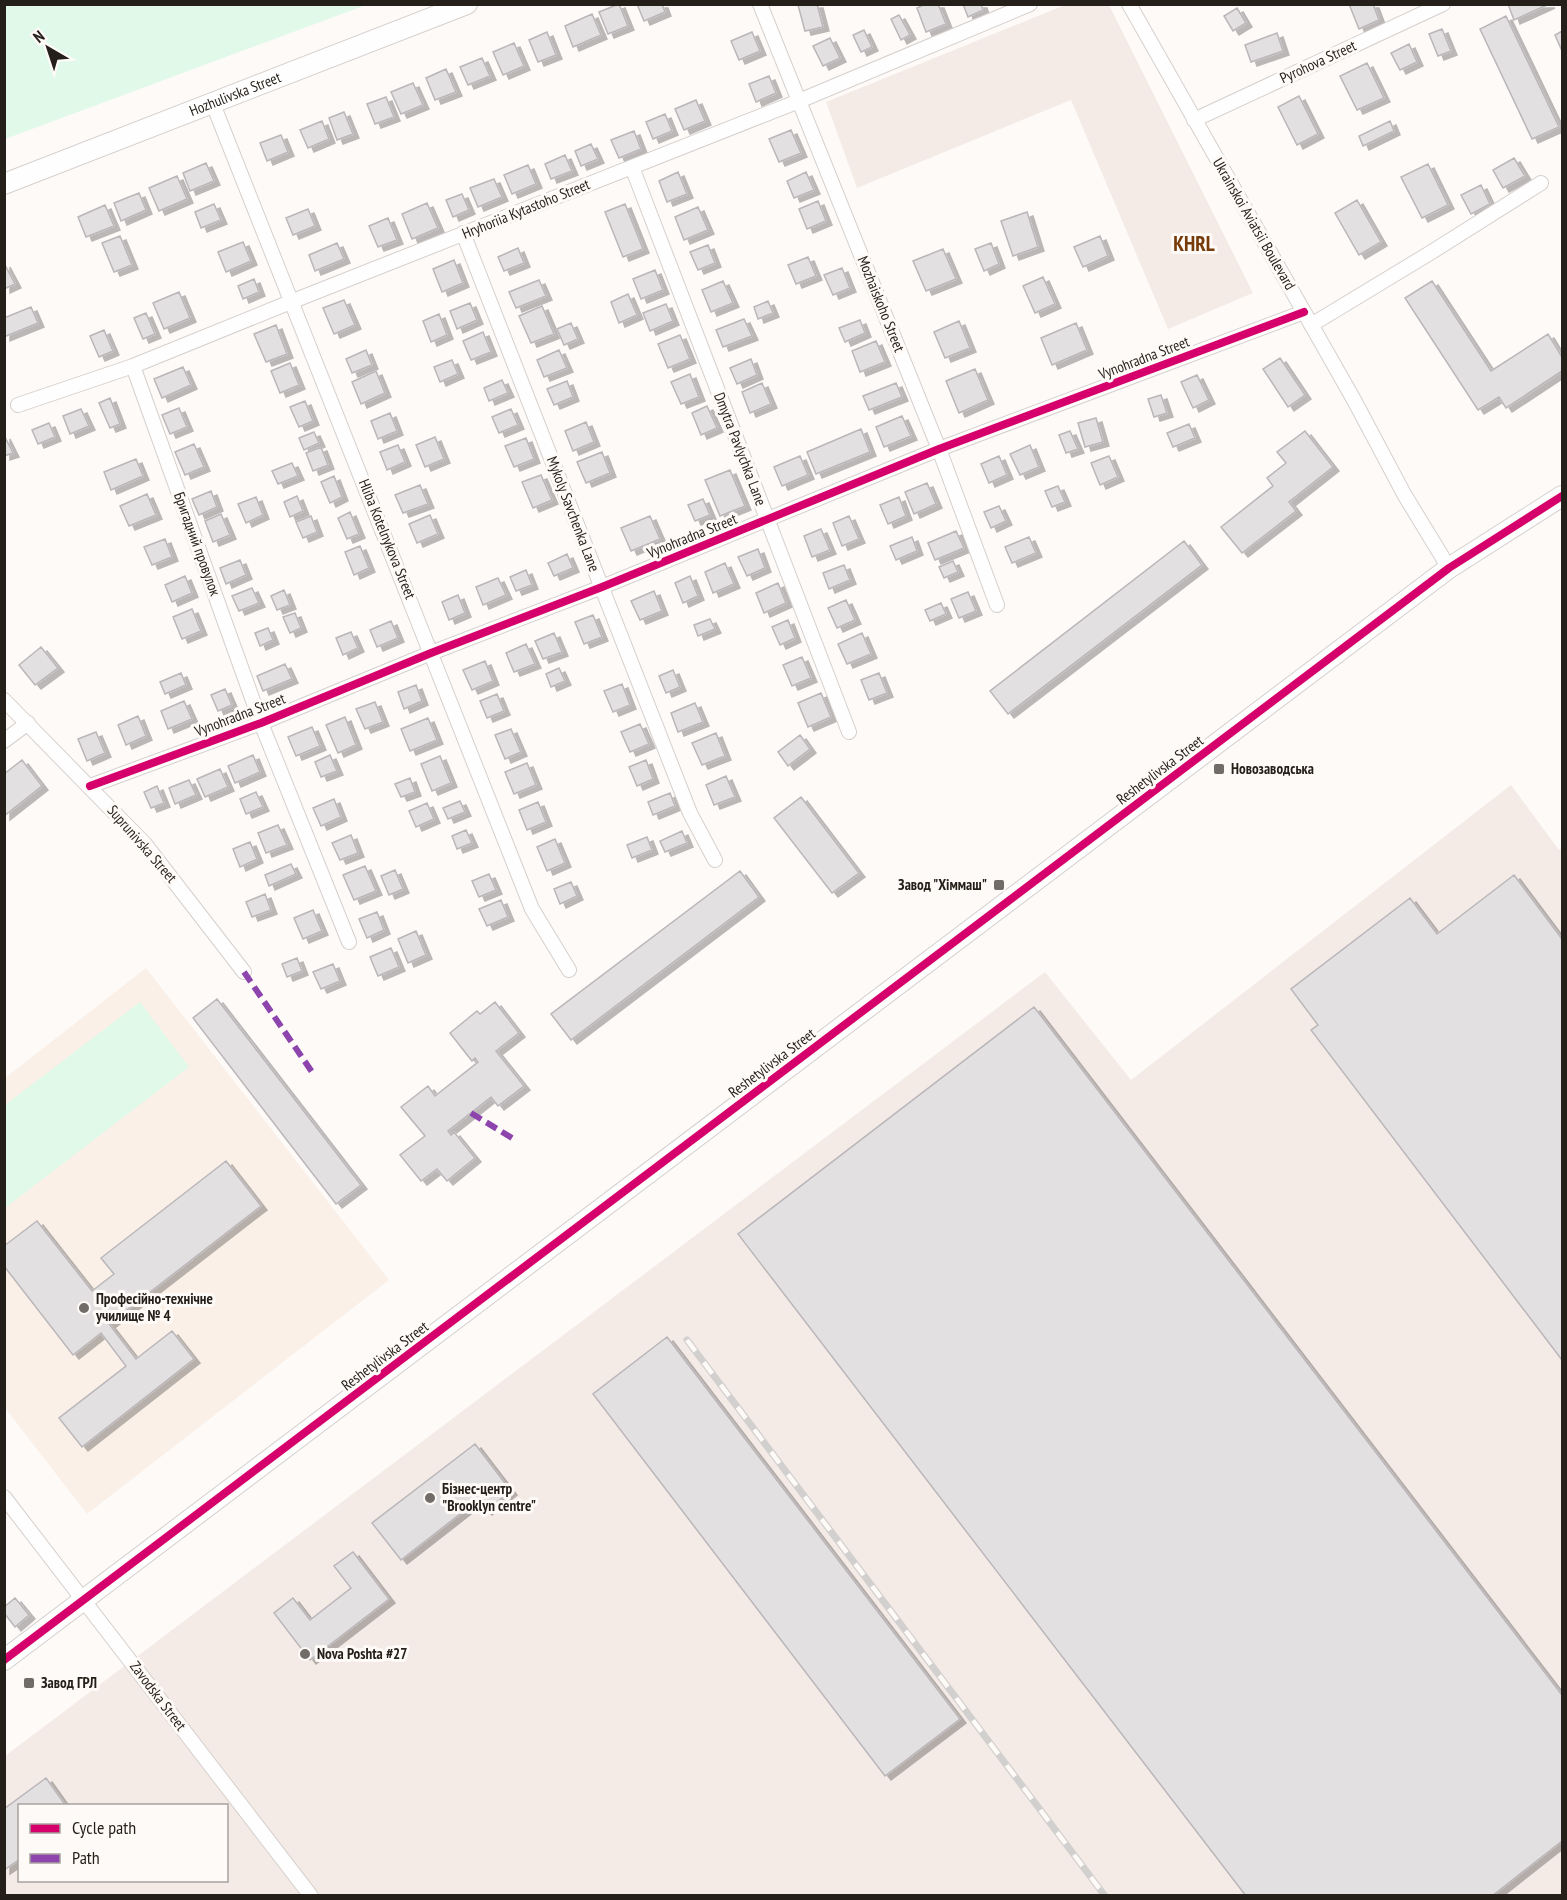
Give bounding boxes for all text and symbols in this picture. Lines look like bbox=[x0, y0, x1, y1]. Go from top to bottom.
north arrow bbox=[18, 18, 78, 78]
text: N bbox=[29, 26, 48, 47]
street label: Pyrohova Street bbox=[1277, 36, 1359, 87]
street label: Hozhulivska Street bbox=[186, 67, 283, 120]
street label: Ukrainskoi Aviatsii Boulevard bbox=[1209, 154, 1300, 293]
street label: Hryhoriia Kytastoho Street bbox=[459, 174, 592, 243]
district label: KHRL bbox=[1173, 230, 1215, 257]
street label: Mozhaiskoho Street bbox=[854, 253, 909, 354]
street label: Vynohradna Street bbox=[1095, 332, 1192, 384]
street label: Dmytra Pavlychka Lane bbox=[710, 390, 771, 508]
street label: Mykoly Savchenka Lane bbox=[543, 453, 604, 574]
street label: Hliba Kotelnykova Street bbox=[355, 476, 420, 602]
street label: Бригадний провулок bbox=[170, 489, 225, 598]
street label: Vynohradna Street bbox=[643, 509, 740, 563]
street label: Vynohradna Street bbox=[191, 689, 288, 741]
street label: Reshetylivska Street bbox=[1112, 731, 1207, 808]
place label: Новозаводська bbox=[1231, 759, 1314, 778]
marker: Новозаводська bbox=[1212, 762, 1226, 776]
street label: Suprunivska Street bbox=[103, 801, 181, 886]
place label: Завод "Хіммаш" bbox=[898, 875, 987, 894]
marker: Завод "Хіммаш" bbox=[992, 878, 1006, 892]
street label: Reshetylivska Street bbox=[724, 1024, 819, 1101]
place label: Професійно-технічне училище № 4 bbox=[95, 1289, 213, 1325]
marker: Професійно-технічне училище № 4 bbox=[77, 1301, 91, 1315]
street label: Reshetylivska Street bbox=[337, 1317, 432, 1394]
place label: Бізнес-центр "Brooklyn centre" bbox=[442, 1479, 536, 1515]
marker: Бізнес-центр "Brooklyn centre" bbox=[423, 1491, 437, 1505]
place label: Nova Poshta #27 bbox=[317, 1644, 407, 1663]
marker: Nova Poshta #27 bbox=[298, 1647, 312, 1661]
street label: Zavodska Street bbox=[126, 1657, 191, 1734]
place label: Завод ГРЛ bbox=[41, 1673, 97, 1692]
marker: Завод ГРЛ bbox=[22, 1676, 36, 1690]
legend bbox=[18, 1804, 228, 1882]
text: Cycle path bbox=[72, 1816, 136, 1839]
text: Path bbox=[72, 1846, 100, 1869]

